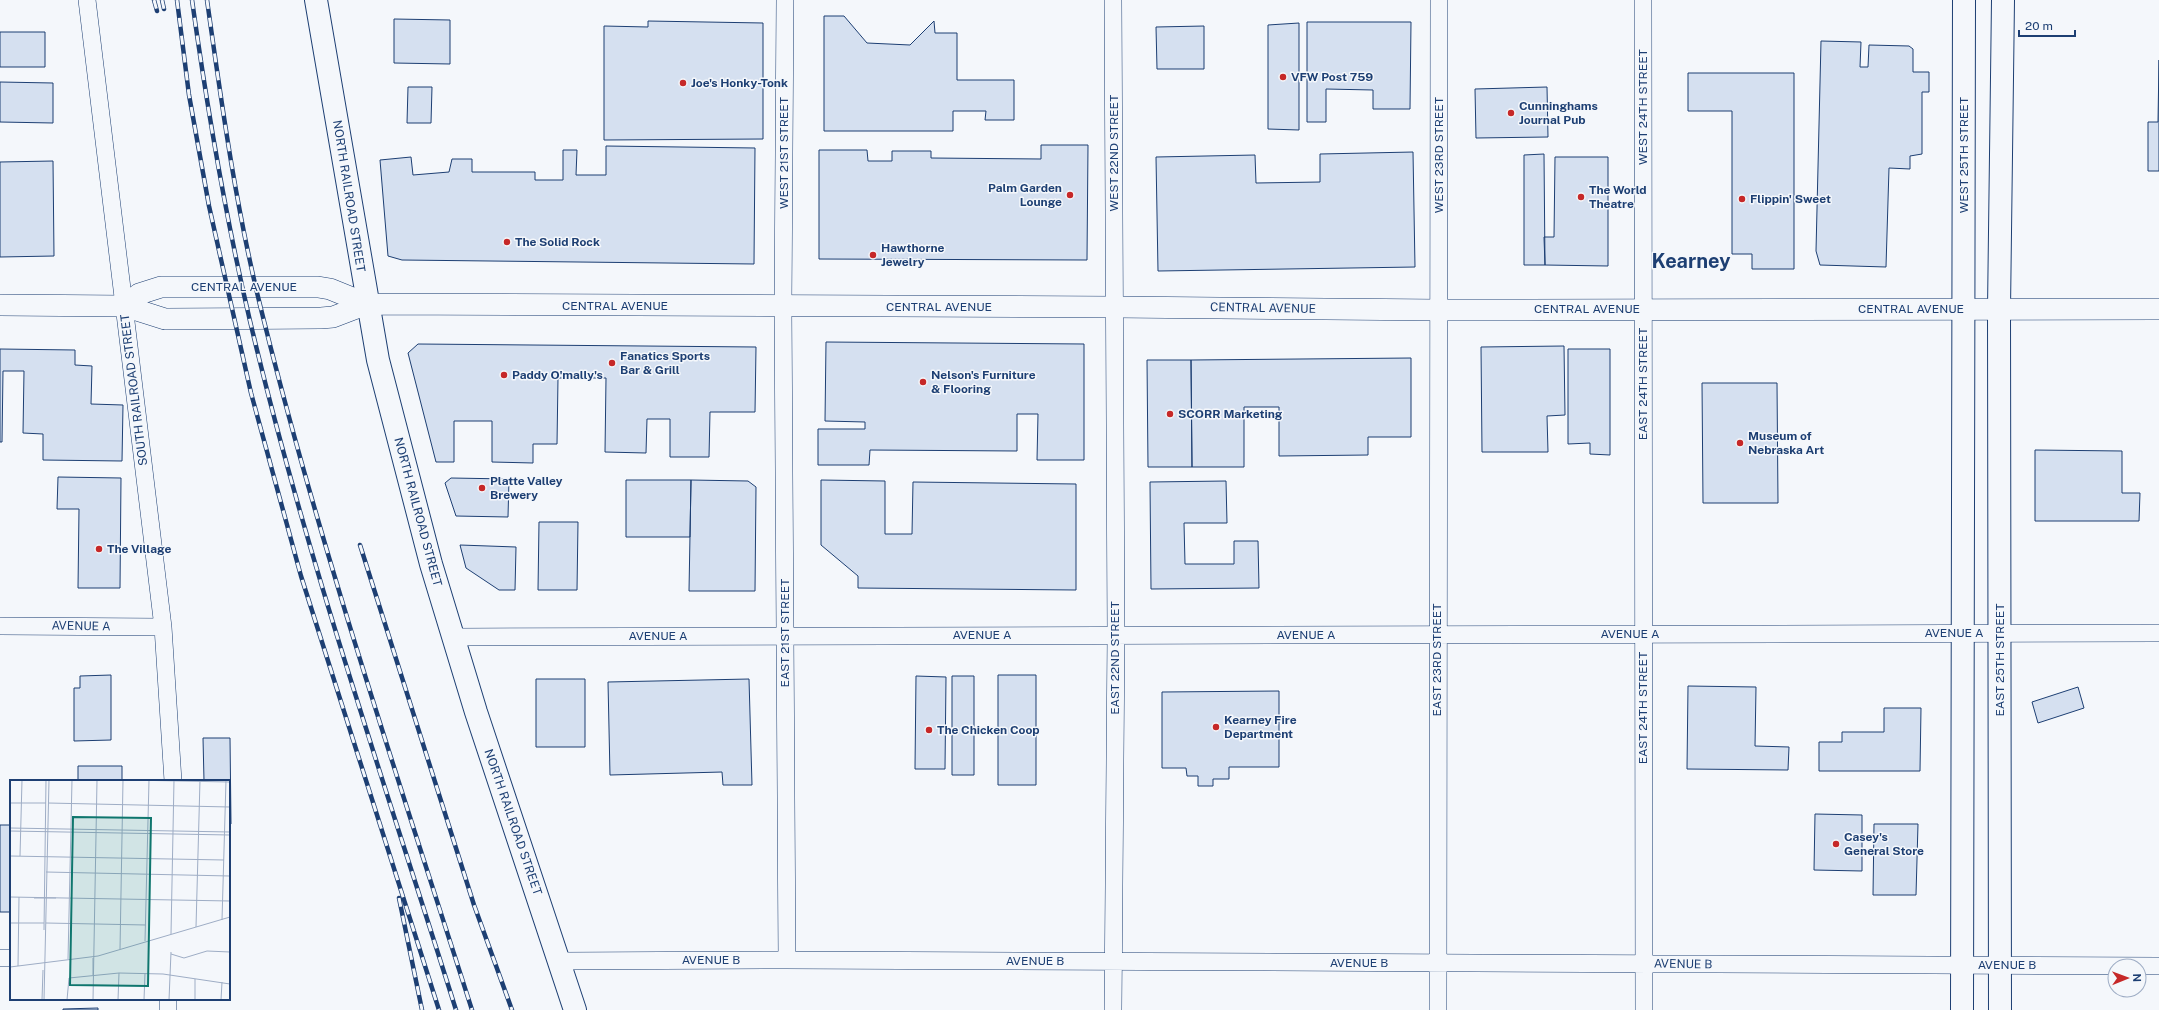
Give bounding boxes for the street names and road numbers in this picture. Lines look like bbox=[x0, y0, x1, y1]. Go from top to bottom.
street label: WEST 24TH STREET bbox=[1636, 49, 1650, 165]
street label: WEST 22ND STREET bbox=[1107, 95, 1121, 211]
street label: WEST 21ST STREET bbox=[777, 97, 791, 209]
street label: WEST 23RD STREET bbox=[1432, 97, 1446, 213]
street label: WEST 25TH STREET bbox=[1957, 97, 1971, 213]
street label: NORTH RAILROAD STREET bbox=[330, 119, 368, 273]
street label: CENTRAL AVENUE bbox=[191, 280, 297, 294]
street label: CENTRAL AVENUE bbox=[562, 299, 668, 313]
street label: CENTRAL AVENUE bbox=[886, 300, 992, 314]
street label: CENTRAL AVENUE bbox=[1210, 300, 1316, 316]
street label: CENTRAL AVENUE bbox=[1534, 302, 1640, 316]
street label: CENTRAL AVENUE bbox=[1858, 302, 1964, 316]
street label: SOUTH RAILROAD STREET bbox=[118, 313, 150, 467]
street label: EAST 24TH STREET bbox=[1636, 328, 1650, 440]
street label: NORTH RAILROAD STREET bbox=[391, 436, 445, 588]
street label: EAST 21ST STREET bbox=[778, 579, 792, 687]
street label: EAST 22ND STREET bbox=[1108, 601, 1122, 715]
street label: EAST 23RD STREET bbox=[1430, 603, 1444, 717]
street label: EAST 25TH STREET bbox=[1993, 603, 2007, 717]
street label: AVENUE A bbox=[51, 618, 111, 634]
street label: AVENUE A bbox=[1924, 626, 1984, 640]
street label: AVENUE A bbox=[1600, 627, 1660, 641]
street label: AVENUE A bbox=[952, 628, 1012, 642]
street label: AVENUE A bbox=[1276, 628, 1336, 642]
street label: AVENUE A bbox=[628, 629, 688, 643]
street label: EAST 24TH STREET bbox=[1636, 652, 1650, 764]
street label: NORTH RAILROAD STREET bbox=[481, 747, 545, 897]
street label: AVENUE B bbox=[682, 953, 740, 967]
street label: AVENUE B bbox=[1006, 954, 1064, 968]
street label: AVENUE B bbox=[1330, 956, 1388, 970]
street label: AVENUE B bbox=[1654, 956, 1712, 972]
street label: AVENUE B bbox=[1978, 958, 2036, 972]

